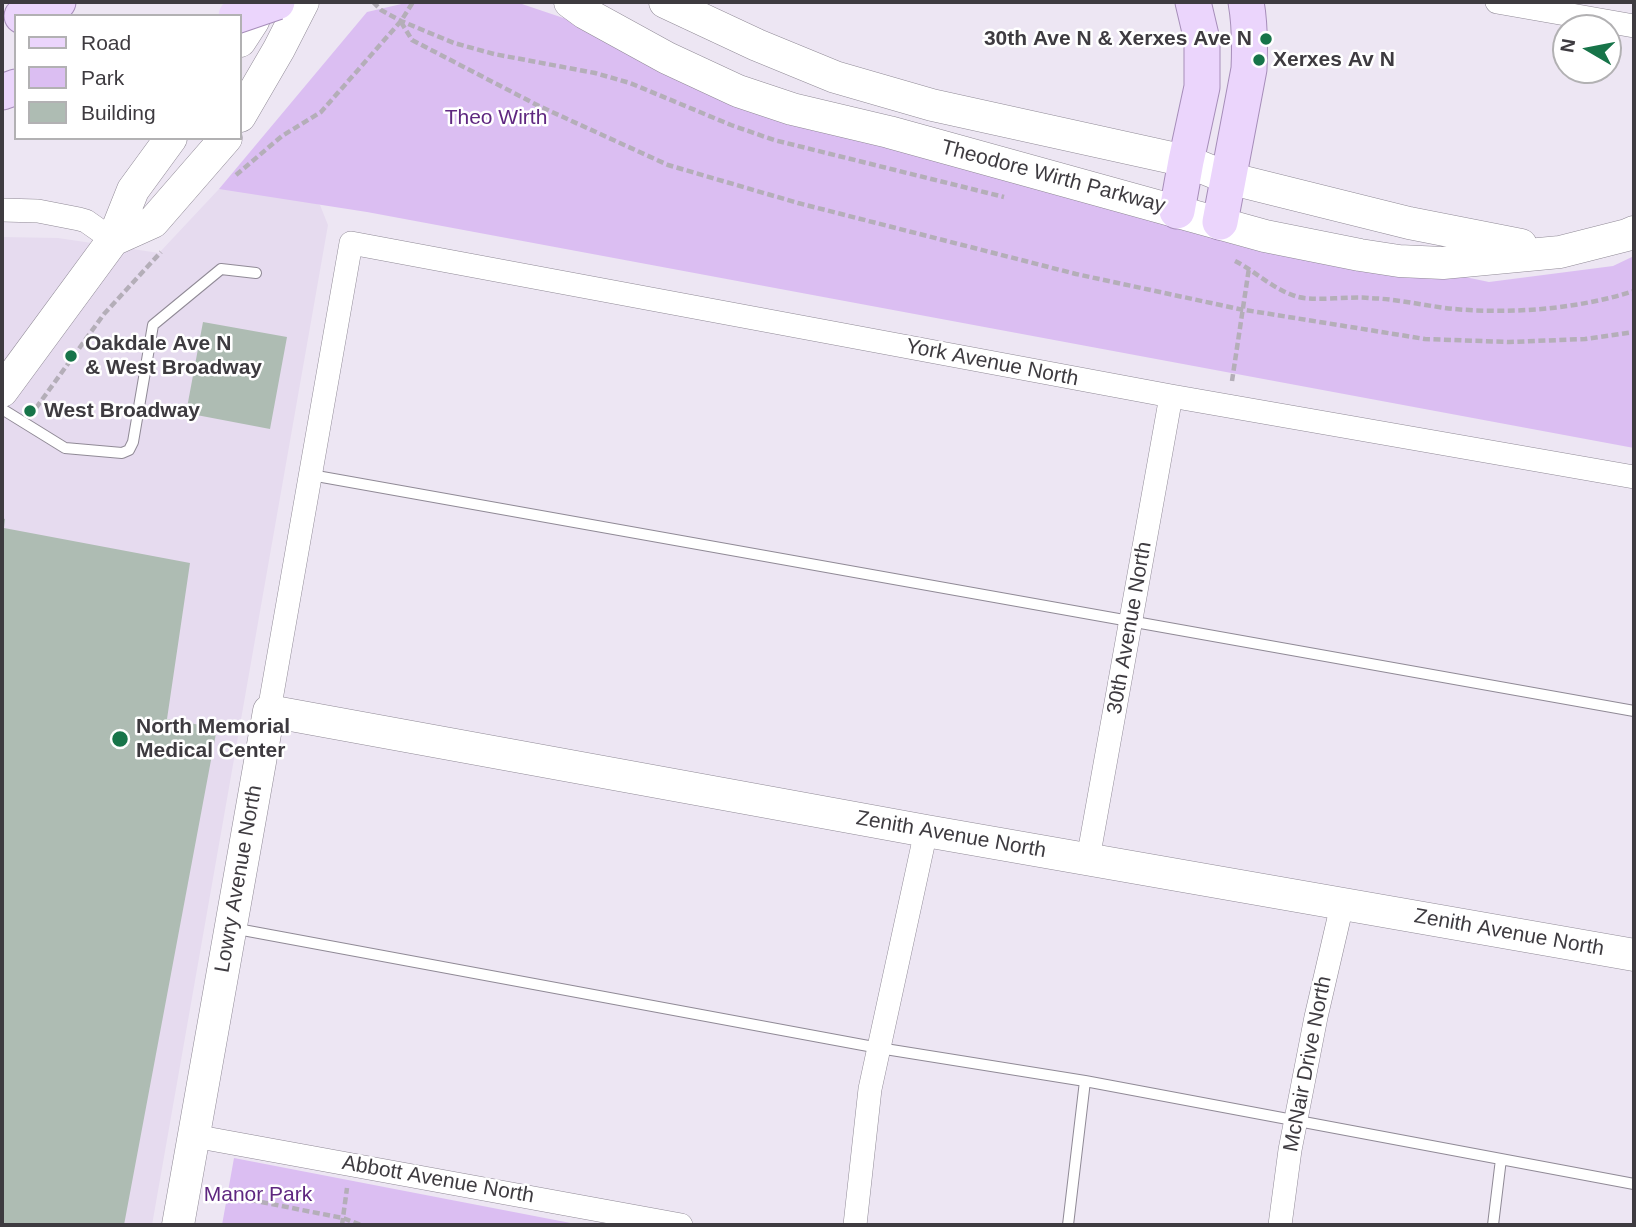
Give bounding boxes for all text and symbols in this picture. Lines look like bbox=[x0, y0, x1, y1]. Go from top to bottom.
legend bbox=[14, 14, 242, 140]
north arrow bbox=[1552, 14, 1622, 84]
place label: 30th Ave N & Xerxes Ave N bbox=[984, 26, 1252, 52]
text: Road bbox=[81, 31, 131, 54]
marker: 30th Ave N & Xerxes Ave N bbox=[1258, 31, 1274, 47]
text: N bbox=[1556, 37, 1579, 54]
place label: Xerxes Av N bbox=[1273, 47, 1395, 73]
marker: Xerxes Av N bbox=[1251, 52, 1267, 68]
text: Park bbox=[81, 66, 124, 89]
text: Building bbox=[81, 101, 156, 124]
park label: Theo Wirth bbox=[445, 105, 547, 131]
street label: Theodore Wirth Parkway bbox=[938, 135, 1168, 219]
place label: Oakdale Ave N & West Broadway bbox=[85, 331, 262, 381]
street label: York Avenue North bbox=[904, 334, 1080, 392]
marker: Oakdale Ave N & West Broadway bbox=[63, 348, 79, 364]
place label: West Broadway bbox=[44, 398, 200, 424]
marker: West Broadway bbox=[22, 403, 38, 419]
street label: 30th Avenue North bbox=[1102, 540, 1158, 716]
place label: North Memorial Medical Center bbox=[136, 714, 290, 764]
marker: North Memorial Medical Center bbox=[110, 729, 130, 749]
street label: Lowry Avenue North bbox=[210, 783, 268, 975]
street label: Zenith Avenue North bbox=[854, 806, 1048, 864]
street label: Zenith Avenue North bbox=[1412, 904, 1606, 962]
street label: McNair Drive North bbox=[1279, 974, 1337, 1154]
street label: Abbott Avenue North bbox=[340, 1151, 536, 1209]
park label: Manor Park bbox=[204, 1182, 312, 1208]

